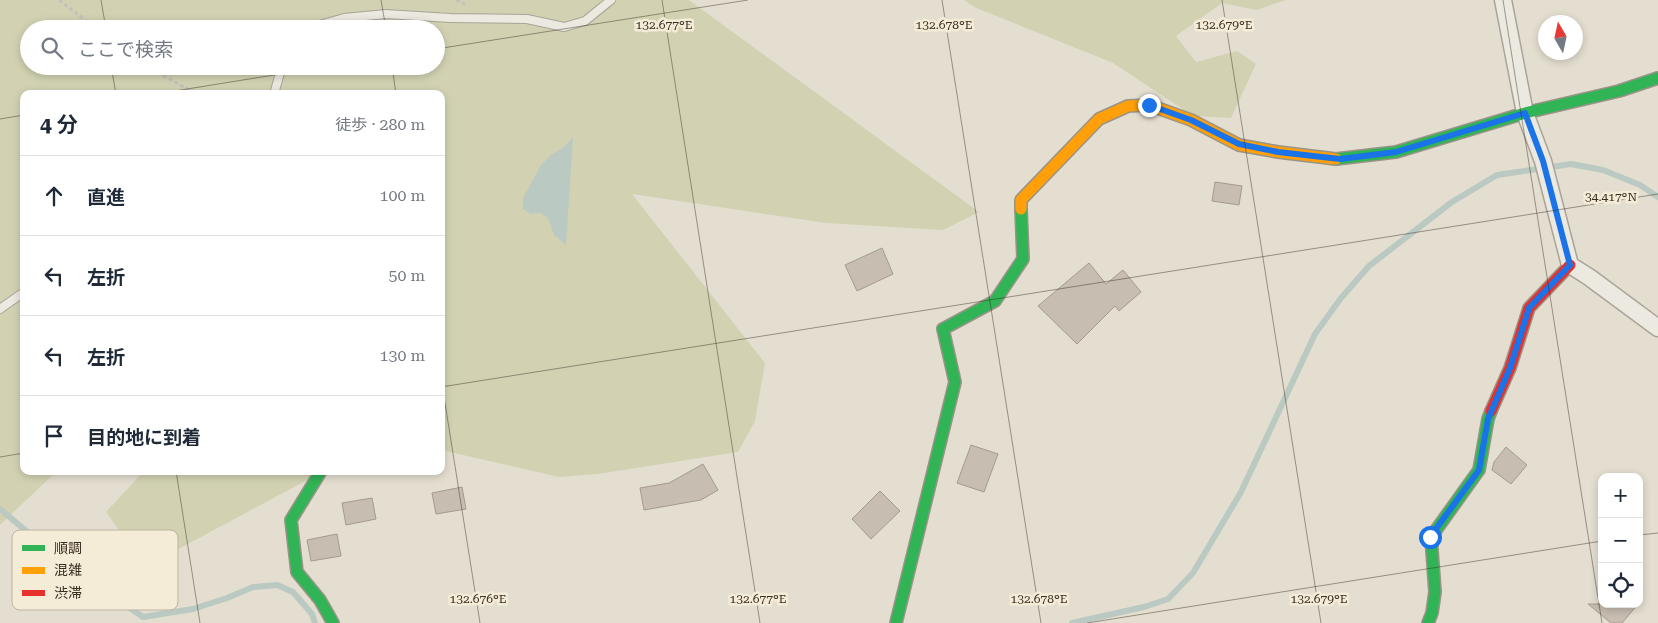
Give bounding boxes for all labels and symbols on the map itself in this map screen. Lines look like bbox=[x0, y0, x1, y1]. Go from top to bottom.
north arrow bbox=[1538, 15, 1583, 60]
text: 132.677°E bbox=[636, 18, 692, 32]
text: 132.678°E bbox=[916, 18, 972, 32]
text: 132.679°E bbox=[1196, 18, 1252, 32]
route end bbox=[1138, 94, 1161, 117]
text: 34.417°N bbox=[1585, 190, 1637, 204]
route start bbox=[1419, 526, 1442, 549]
legend bbox=[12, 530, 178, 610]
text: 順調 bbox=[54, 540, 82, 556]
text: 混雑 bbox=[54, 562, 82, 578]
text: 渋滞 bbox=[54, 585, 82, 601]
text: 132.676°E bbox=[450, 592, 506, 606]
text: 132.677°E bbox=[730, 592, 786, 606]
text: 132.678°E bbox=[1011, 592, 1067, 606]
text: 132.679°E bbox=[1291, 592, 1347, 606]

